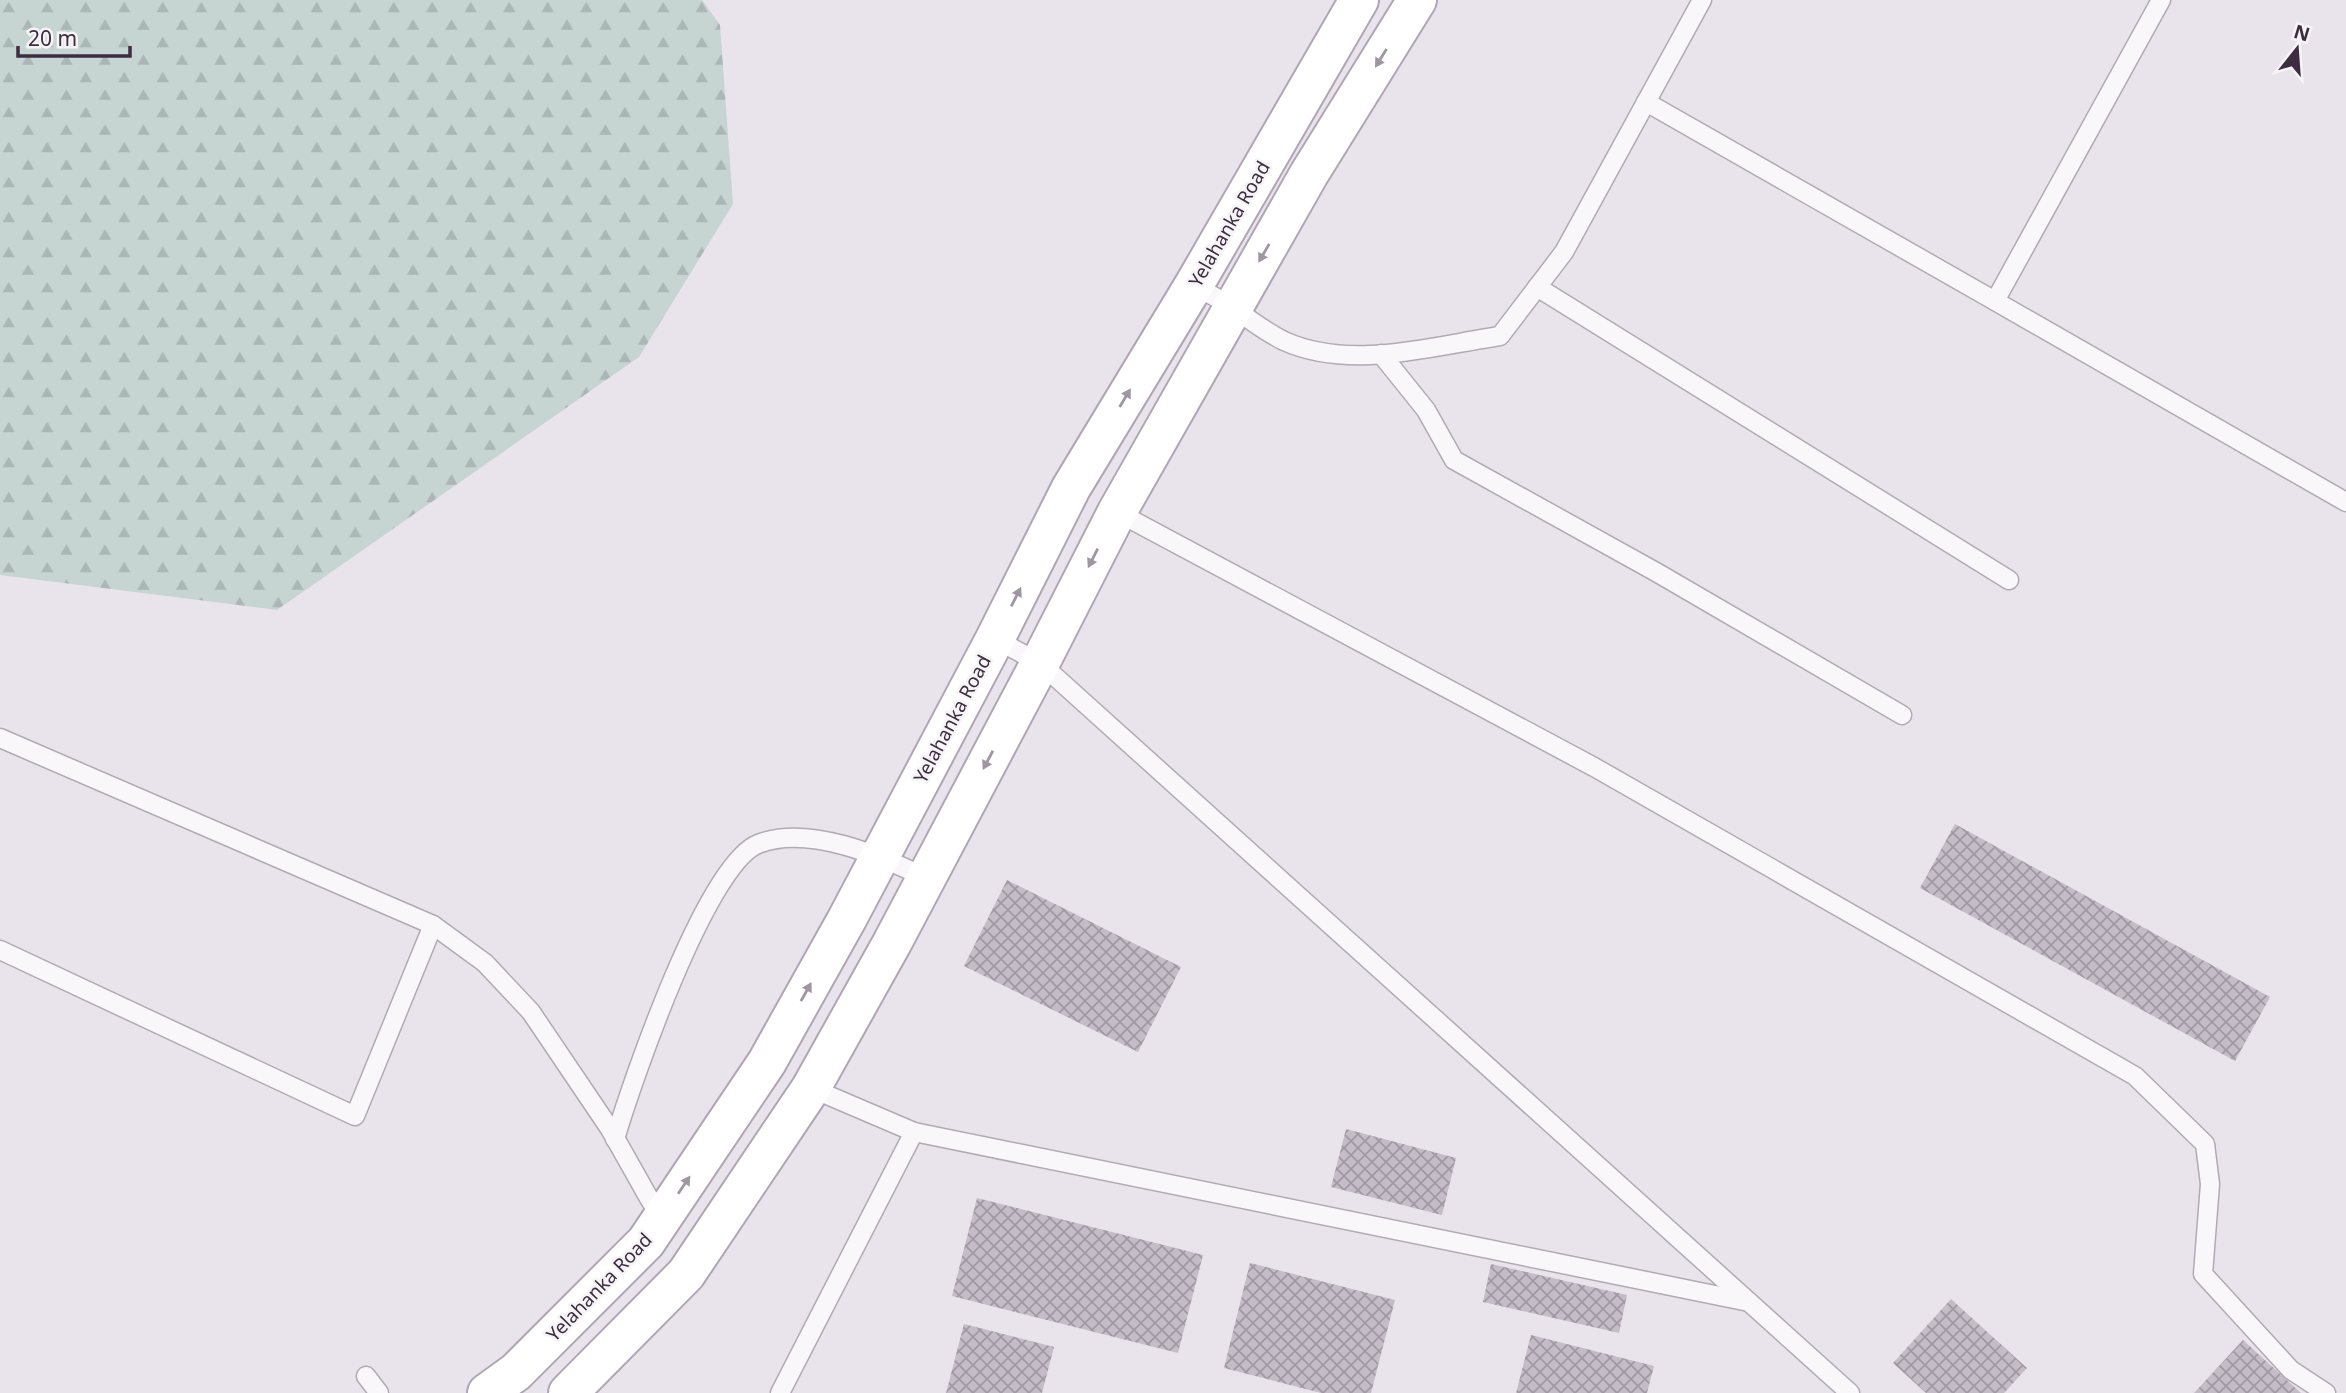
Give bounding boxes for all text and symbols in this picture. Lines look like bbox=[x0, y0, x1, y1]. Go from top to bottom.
scale bar bbox=[18, 14, 130, 58]
north arrow bbox=[2262, 14, 2332, 84]
text: N bbox=[2291, 18, 2313, 47]
text: 20 m bbox=[28, 24, 77, 52]
one-way arrow bbox=[1375, 49, 1388, 68]
street label: Yelahanka Road bbox=[1182, 156, 1276, 292]
one-way arrow bbox=[1258, 244, 1270, 263]
one-way arrow bbox=[1119, 388, 1132, 407]
one-way arrow bbox=[1087, 548, 1099, 568]
one-way arrow bbox=[1011, 587, 1022, 607]
street label: Yelahanka Road bbox=[907, 650, 997, 788]
one-way arrow bbox=[983, 751, 995, 771]
one-way arrow bbox=[800, 983, 812, 1002]
one-way arrow bbox=[678, 1175, 691, 1194]
street label: Yelahanka Road bbox=[540, 1227, 658, 1347]

